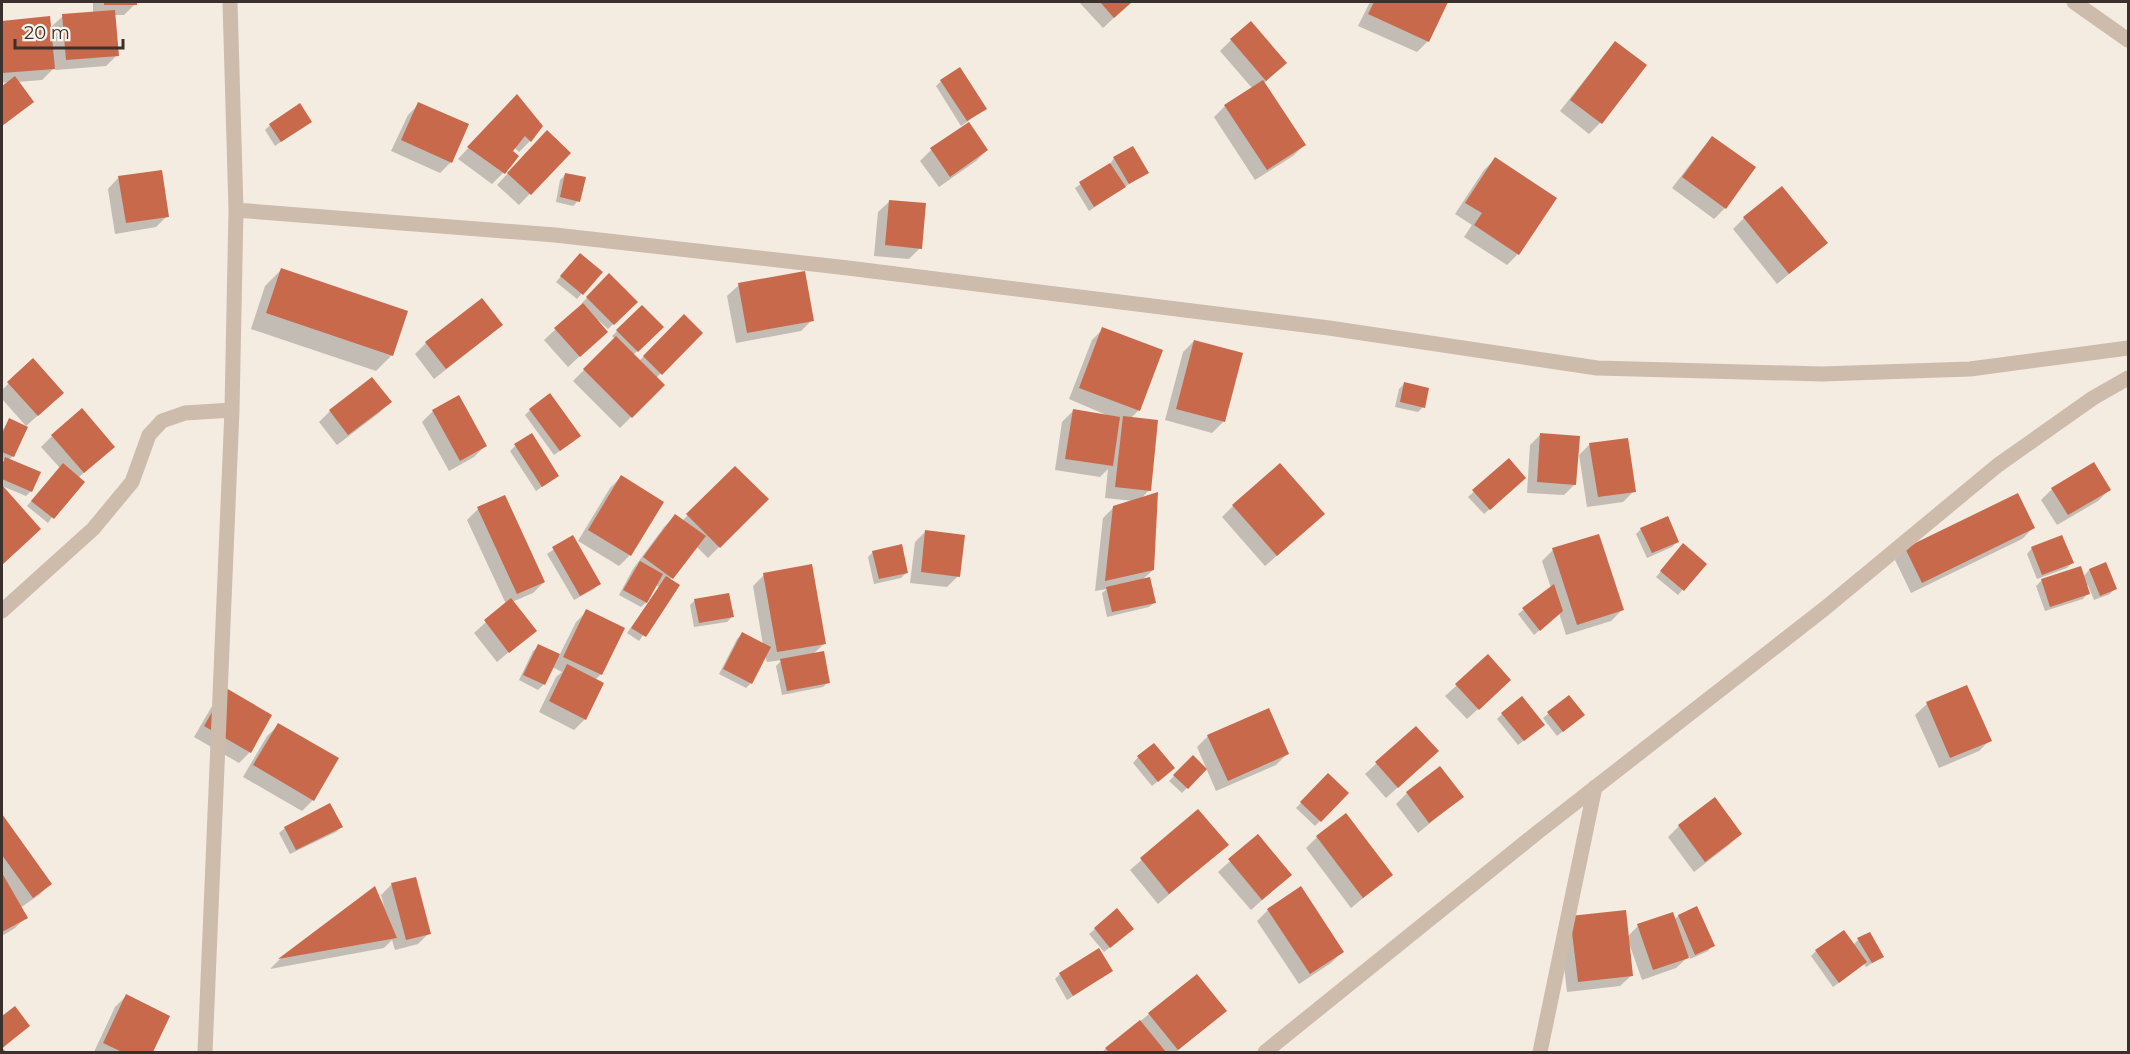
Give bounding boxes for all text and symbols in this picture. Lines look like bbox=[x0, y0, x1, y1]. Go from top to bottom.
scale bar bbox=[15, 12, 123, 50]
text: 20 m bbox=[24, 22, 70, 44]

